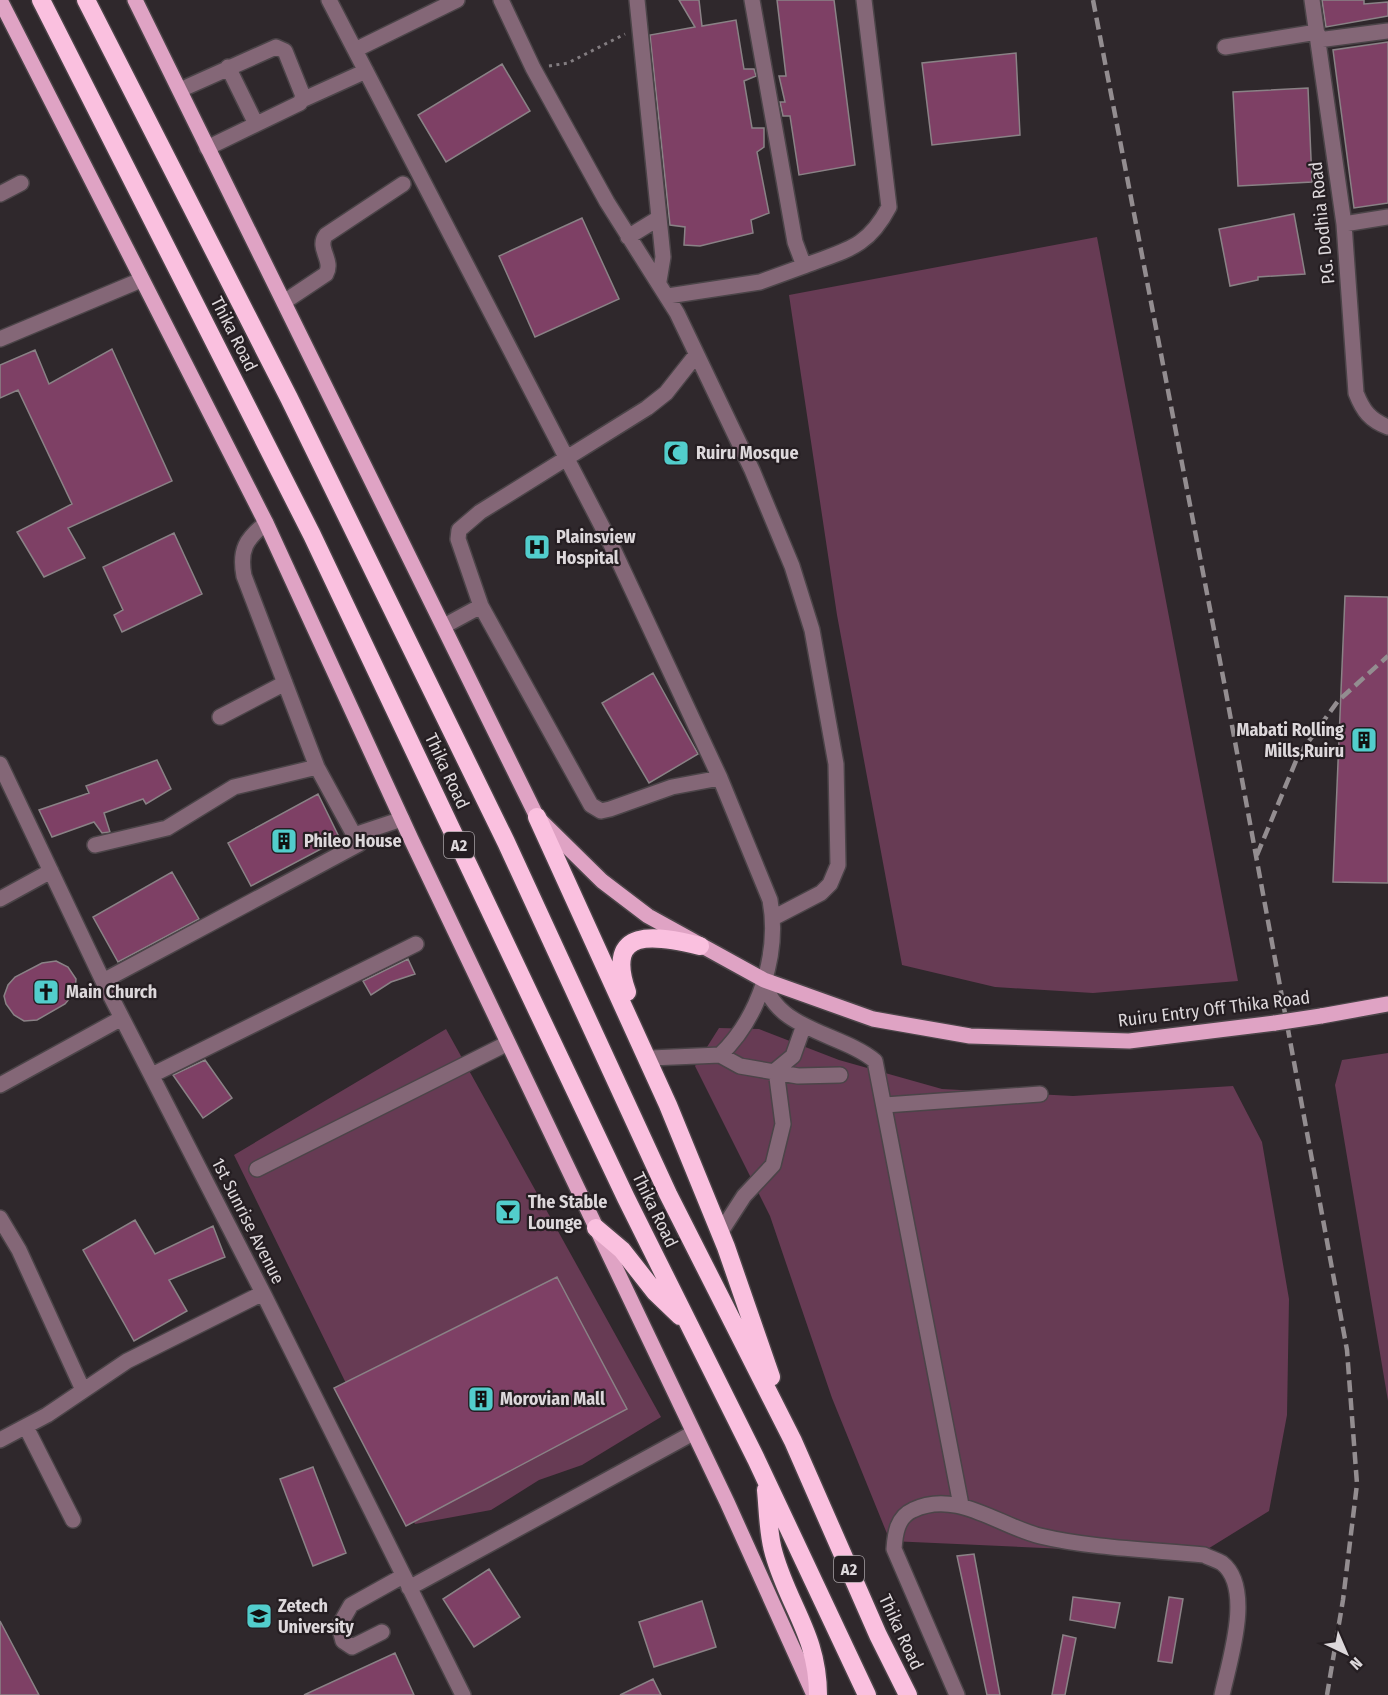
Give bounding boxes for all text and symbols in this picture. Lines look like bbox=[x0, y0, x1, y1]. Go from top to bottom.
street label: P.G. Dodhia Road bbox=[1305, 161, 1339, 285]
street label: Thika Road bbox=[206, 293, 262, 375]
mosque icon: Ruiru Mosque bbox=[661, 438, 691, 468]
place label: Ruiru Mosque bbox=[696, 442, 799, 464]
place label: Plainsview Hospital bbox=[556, 526, 636, 569]
hospital icon: Plainsview Hospital bbox=[522, 532, 552, 562]
place label: Mabati Rolling Mills,Ruiru bbox=[1236, 719, 1344, 762]
building icon: Mabati Rolling Mills,Ruiru bbox=[1349, 725, 1379, 755]
street label: Thika Road bbox=[420, 730, 474, 812]
building icon: Phileo House bbox=[269, 826, 299, 856]
place label: Phileo House bbox=[304, 830, 402, 852]
road number: A2 bbox=[444, 832, 474, 858]
church icon: Main Church bbox=[31, 977, 61, 1007]
place label: Main Church bbox=[66, 981, 157, 1003]
street label: Ruiru Entry Off Thika Road bbox=[1117, 986, 1311, 1032]
street label: 1st Sunrise Avenue bbox=[207, 1154, 289, 1288]
street label: Thika Road bbox=[627, 1169, 683, 1251]
place label: The Stable Lounge bbox=[528, 1191, 607, 1234]
bar icon: The Stable Lounge bbox=[493, 1197, 523, 1227]
building icon: Morovian Mall bbox=[466, 1384, 496, 1414]
place label: Morovian Mall bbox=[500, 1388, 605, 1410]
road number: A2 bbox=[834, 1556, 864, 1582]
street label: Thika Road bbox=[874, 1591, 928, 1673]
place label: Zetech University bbox=[278, 1595, 354, 1638]
school or university icon: Zetech University bbox=[244, 1601, 274, 1631]
north arrow bbox=[1316, 1623, 1376, 1683]
text: N bbox=[1346, 1653, 1366, 1674]

